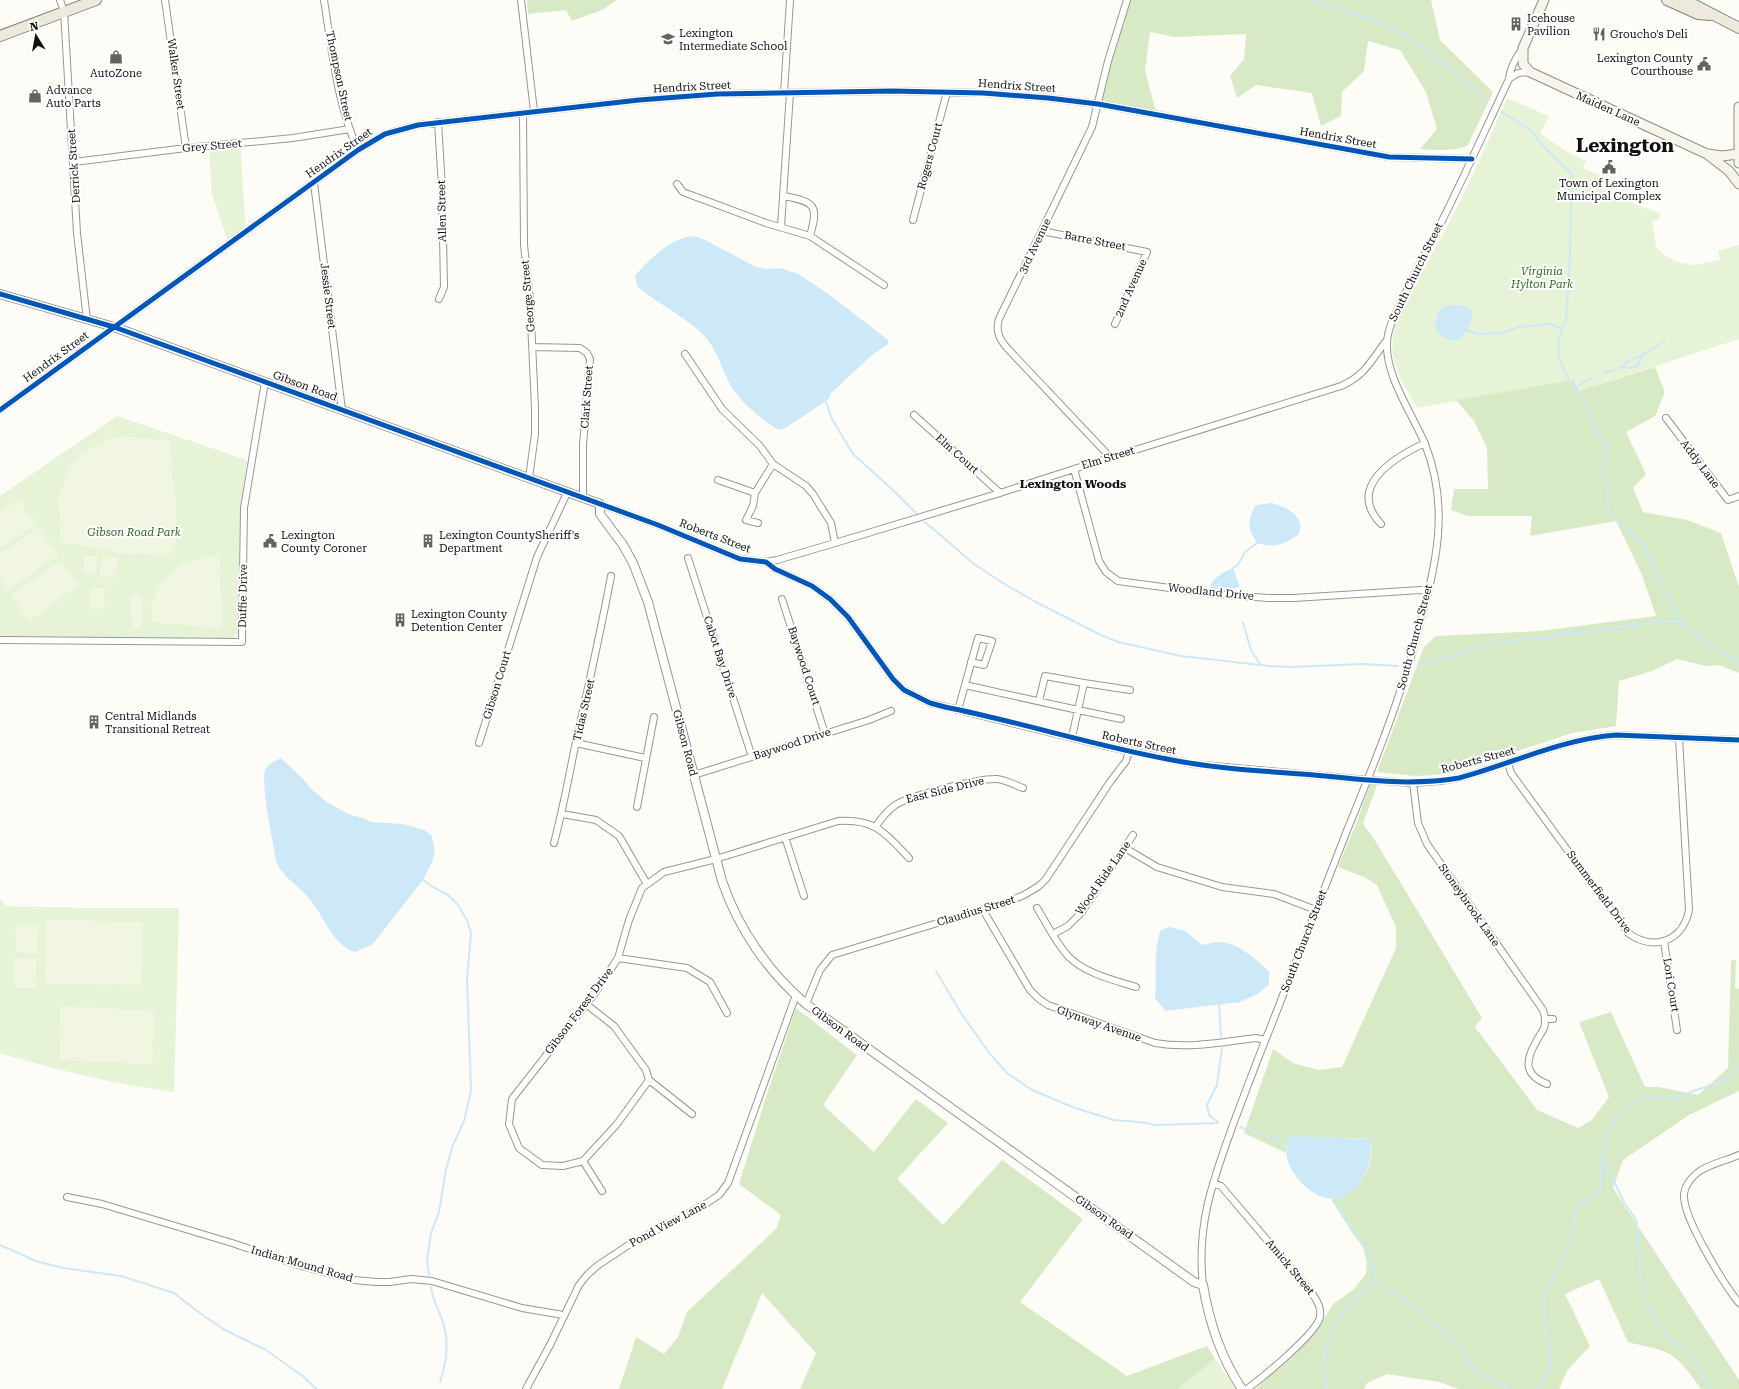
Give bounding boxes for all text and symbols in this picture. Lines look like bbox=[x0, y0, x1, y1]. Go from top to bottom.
place label: Icehouse Pavilion bbox=[1527, 12, 1575, 38]
north arrow bbox=[16, 16, 56, 56]
building icon: Icehouse Pavilion bbox=[1508, 16, 1524, 32]
text: N bbox=[29, 19, 40, 34]
restaurant icon: Groucho's Deli bbox=[1591, 26, 1607, 42]
place label: Lexington Intermediate School bbox=[679, 27, 788, 53]
place label: Groucho's Deli bbox=[1610, 28, 1688, 41]
street label: Thompson Street bbox=[323, 30, 355, 122]
school or university icon: Lexington Intermediate School bbox=[660, 31, 676, 47]
street label: Walker Street bbox=[165, 38, 187, 110]
shop icon: AutoZone bbox=[108, 49, 124, 65]
place label: Lexington County Courthouse bbox=[1597, 52, 1693, 78]
public building icon: Lexington County Courthouse bbox=[1696, 56, 1712, 72]
place label: AutoZone bbox=[90, 67, 142, 80]
street label: Hendrix Street bbox=[978, 77, 1056, 95]
street label: Hendrix Street bbox=[653, 78, 731, 96]
place label: Advance Auto Parts bbox=[46, 84, 101, 110]
shop icon: Advance Auto Parts bbox=[27, 88, 43, 104]
street label: Maiden Lane bbox=[1574, 89, 1642, 129]
street label: Rogers Court bbox=[915, 121, 945, 191]
street label: Hendrix Street bbox=[303, 125, 375, 181]
street label: Hendrix Street bbox=[1298, 125, 1378, 151]
street label: Derrick Street bbox=[65, 128, 83, 204]
district label: Lexington bbox=[1576, 134, 1674, 157]
street label: Grey Street bbox=[182, 137, 242, 155]
public building icon: Town of Lexington Municipal Complex bbox=[1601, 159, 1617, 175]
place label: Town of Lexington Municipal Complex bbox=[1557, 177, 1662, 203]
street label: Allen Street bbox=[435, 180, 449, 242]
street label: 3rd Avenue bbox=[1016, 216, 1054, 276]
street label: South Church Street bbox=[1386, 220, 1446, 324]
street label: Barre Street bbox=[1063, 229, 1127, 253]
street label: 2nd Avenue bbox=[1112, 257, 1150, 319]
street label: George Street bbox=[518, 259, 538, 333]
street label: Jessie Street bbox=[318, 262, 338, 330]
park label: Virginia Hylton Park bbox=[1510, 265, 1573, 291]
street label: Hendrix Street bbox=[21, 329, 91, 385]
street label: Clark Street bbox=[578, 365, 596, 429]
street label: Gibson Road bbox=[271, 368, 339, 404]
street label: Elm Court bbox=[933, 431, 981, 477]
street label: Addy Lane bbox=[1678, 437, 1722, 491]
street label: Elm Street bbox=[1080, 444, 1136, 472]
district label: Lexington Woods bbox=[1020, 477, 1126, 491]
street label: Roberts Street bbox=[677, 516, 753, 556]
park label: Gibson Road Park bbox=[87, 526, 181, 539]
place label: Lexington County Coroner bbox=[281, 529, 367, 555]
place label: Lexington CountySheriff's Department bbox=[439, 529, 579, 555]
public building icon: Lexington County Coroner bbox=[262, 533, 278, 549]
building icon: Lexington CountySheriff's Department bbox=[420, 533, 436, 549]
street label: Duffie Drive bbox=[236, 564, 250, 628]
street label: Woodland Drive bbox=[1167, 581, 1255, 603]
street label: South Church Street bbox=[1395, 583, 1435, 691]
place label: Lexington County Detention Center bbox=[411, 608, 508, 634]
building icon: Lexington County Detention Center bbox=[392, 612, 408, 628]
street label: Cabot Bay Drive bbox=[701, 614, 739, 700]
street label: Baywood Court bbox=[785, 625, 823, 707]
street label: Gibson Court bbox=[480, 649, 514, 721]
street label: Tidas Street bbox=[571, 678, 597, 742]
street label: Gibson Road bbox=[670, 709, 700, 777]
place label: Central Midlands Transitional Retreat bbox=[105, 710, 210, 736]
building icon: Central Midlands Transitional Retreat bbox=[86, 714, 102, 730]
street label: Baywood Drive bbox=[752, 725, 832, 763]
street label: Roberts Street bbox=[1101, 729, 1177, 757]
street label: Roberts Street bbox=[1440, 744, 1516, 776]
street label: East Side Drive bbox=[905, 774, 985, 806]
street label: Wood Ride Lane bbox=[1073, 839, 1133, 917]
street label: Summerfield Drive bbox=[1564, 848, 1634, 936]
street label: Stoneybrook Lane bbox=[1436, 861, 1502, 949]
street label: South Church Street bbox=[1279, 888, 1329, 994]
street label: Claudius Street bbox=[935, 893, 1017, 929]
street label: Lori Court bbox=[1660, 957, 1682, 1013]
street label: Gibson Forest Drive bbox=[542, 965, 616, 1057]
street label: Glynway Avenue bbox=[1055, 1003, 1143, 1045]
street label: Gibson Road bbox=[809, 1004, 871, 1054]
street label: Gibson Road bbox=[1072, 1192, 1136, 1242]
street label: Pond View Lane bbox=[627, 1198, 709, 1250]
street label: Amick Street bbox=[1263, 1237, 1317, 1297]
street label: Indian Mound Road bbox=[249, 1243, 355, 1285]

